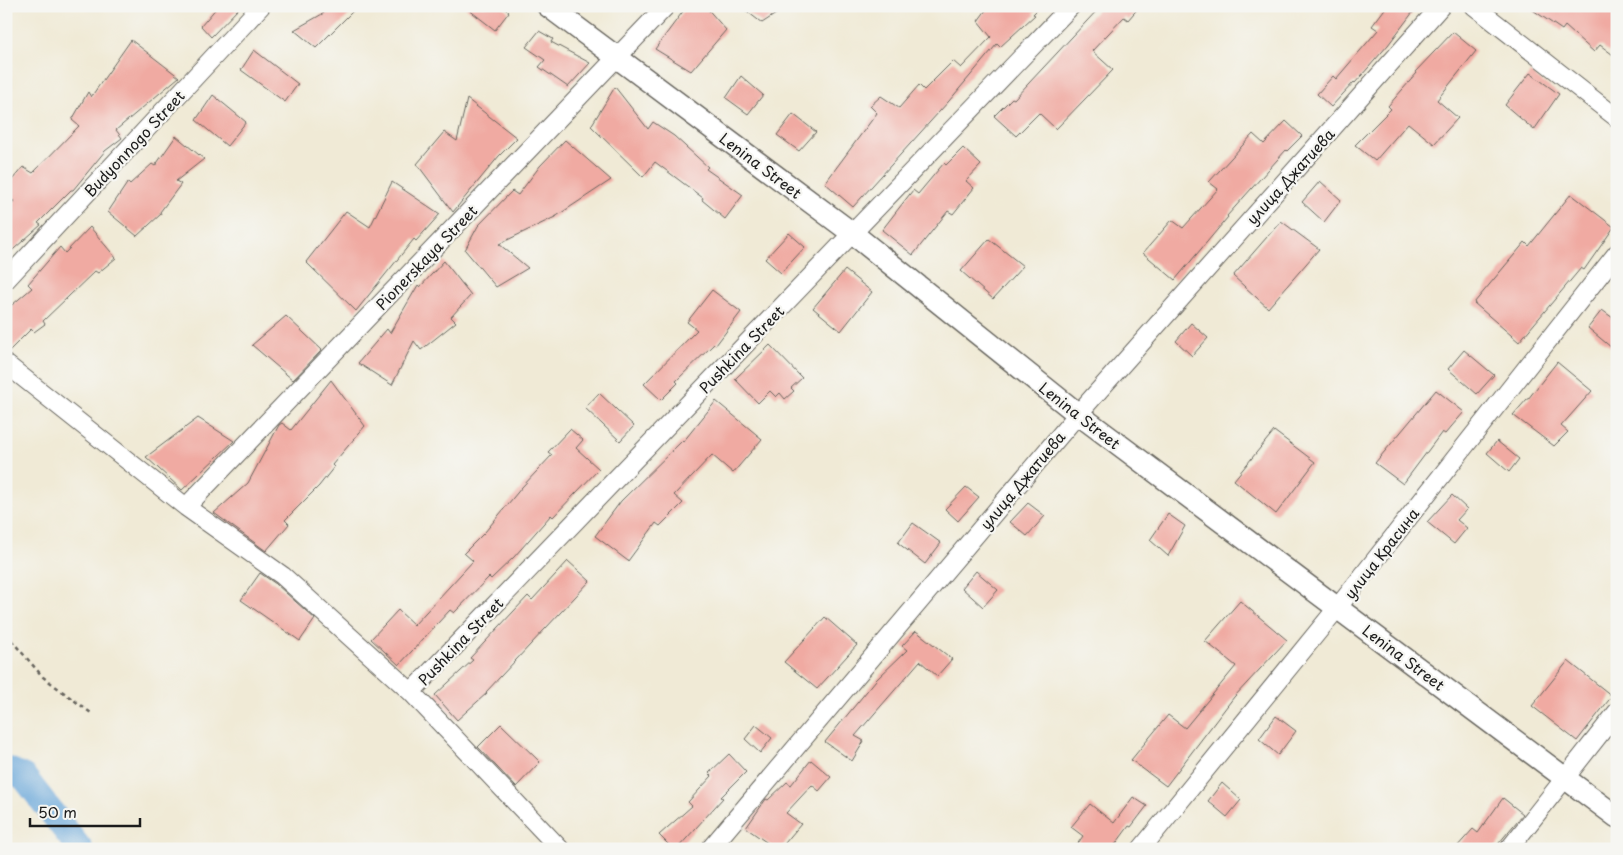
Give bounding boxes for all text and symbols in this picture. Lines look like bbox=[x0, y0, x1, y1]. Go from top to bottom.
street label: Budyonnogo Street bbox=[78, 85, 190, 201]
street label: улица Джатиева bbox=[1240, 122, 1340, 229]
street label: Lenina Street bbox=[715, 126, 807, 204]
street label: Pionerskaya Street bbox=[370, 199, 482, 315]
street label: Pushkina Street bbox=[693, 300, 789, 398]
street label: Lenina Street bbox=[1034, 376, 1126, 454]
street label: улица Джатиева bbox=[974, 425, 1071, 534]
street label: улица Красина bbox=[1338, 502, 1424, 604]
street label: Pushkina Street bbox=[412, 592, 508, 690]
street label: Lenina Street bbox=[1358, 618, 1450, 696]
scale bar bbox=[30, 795, 140, 827]
text: 50 m bbox=[38, 800, 77, 823]

